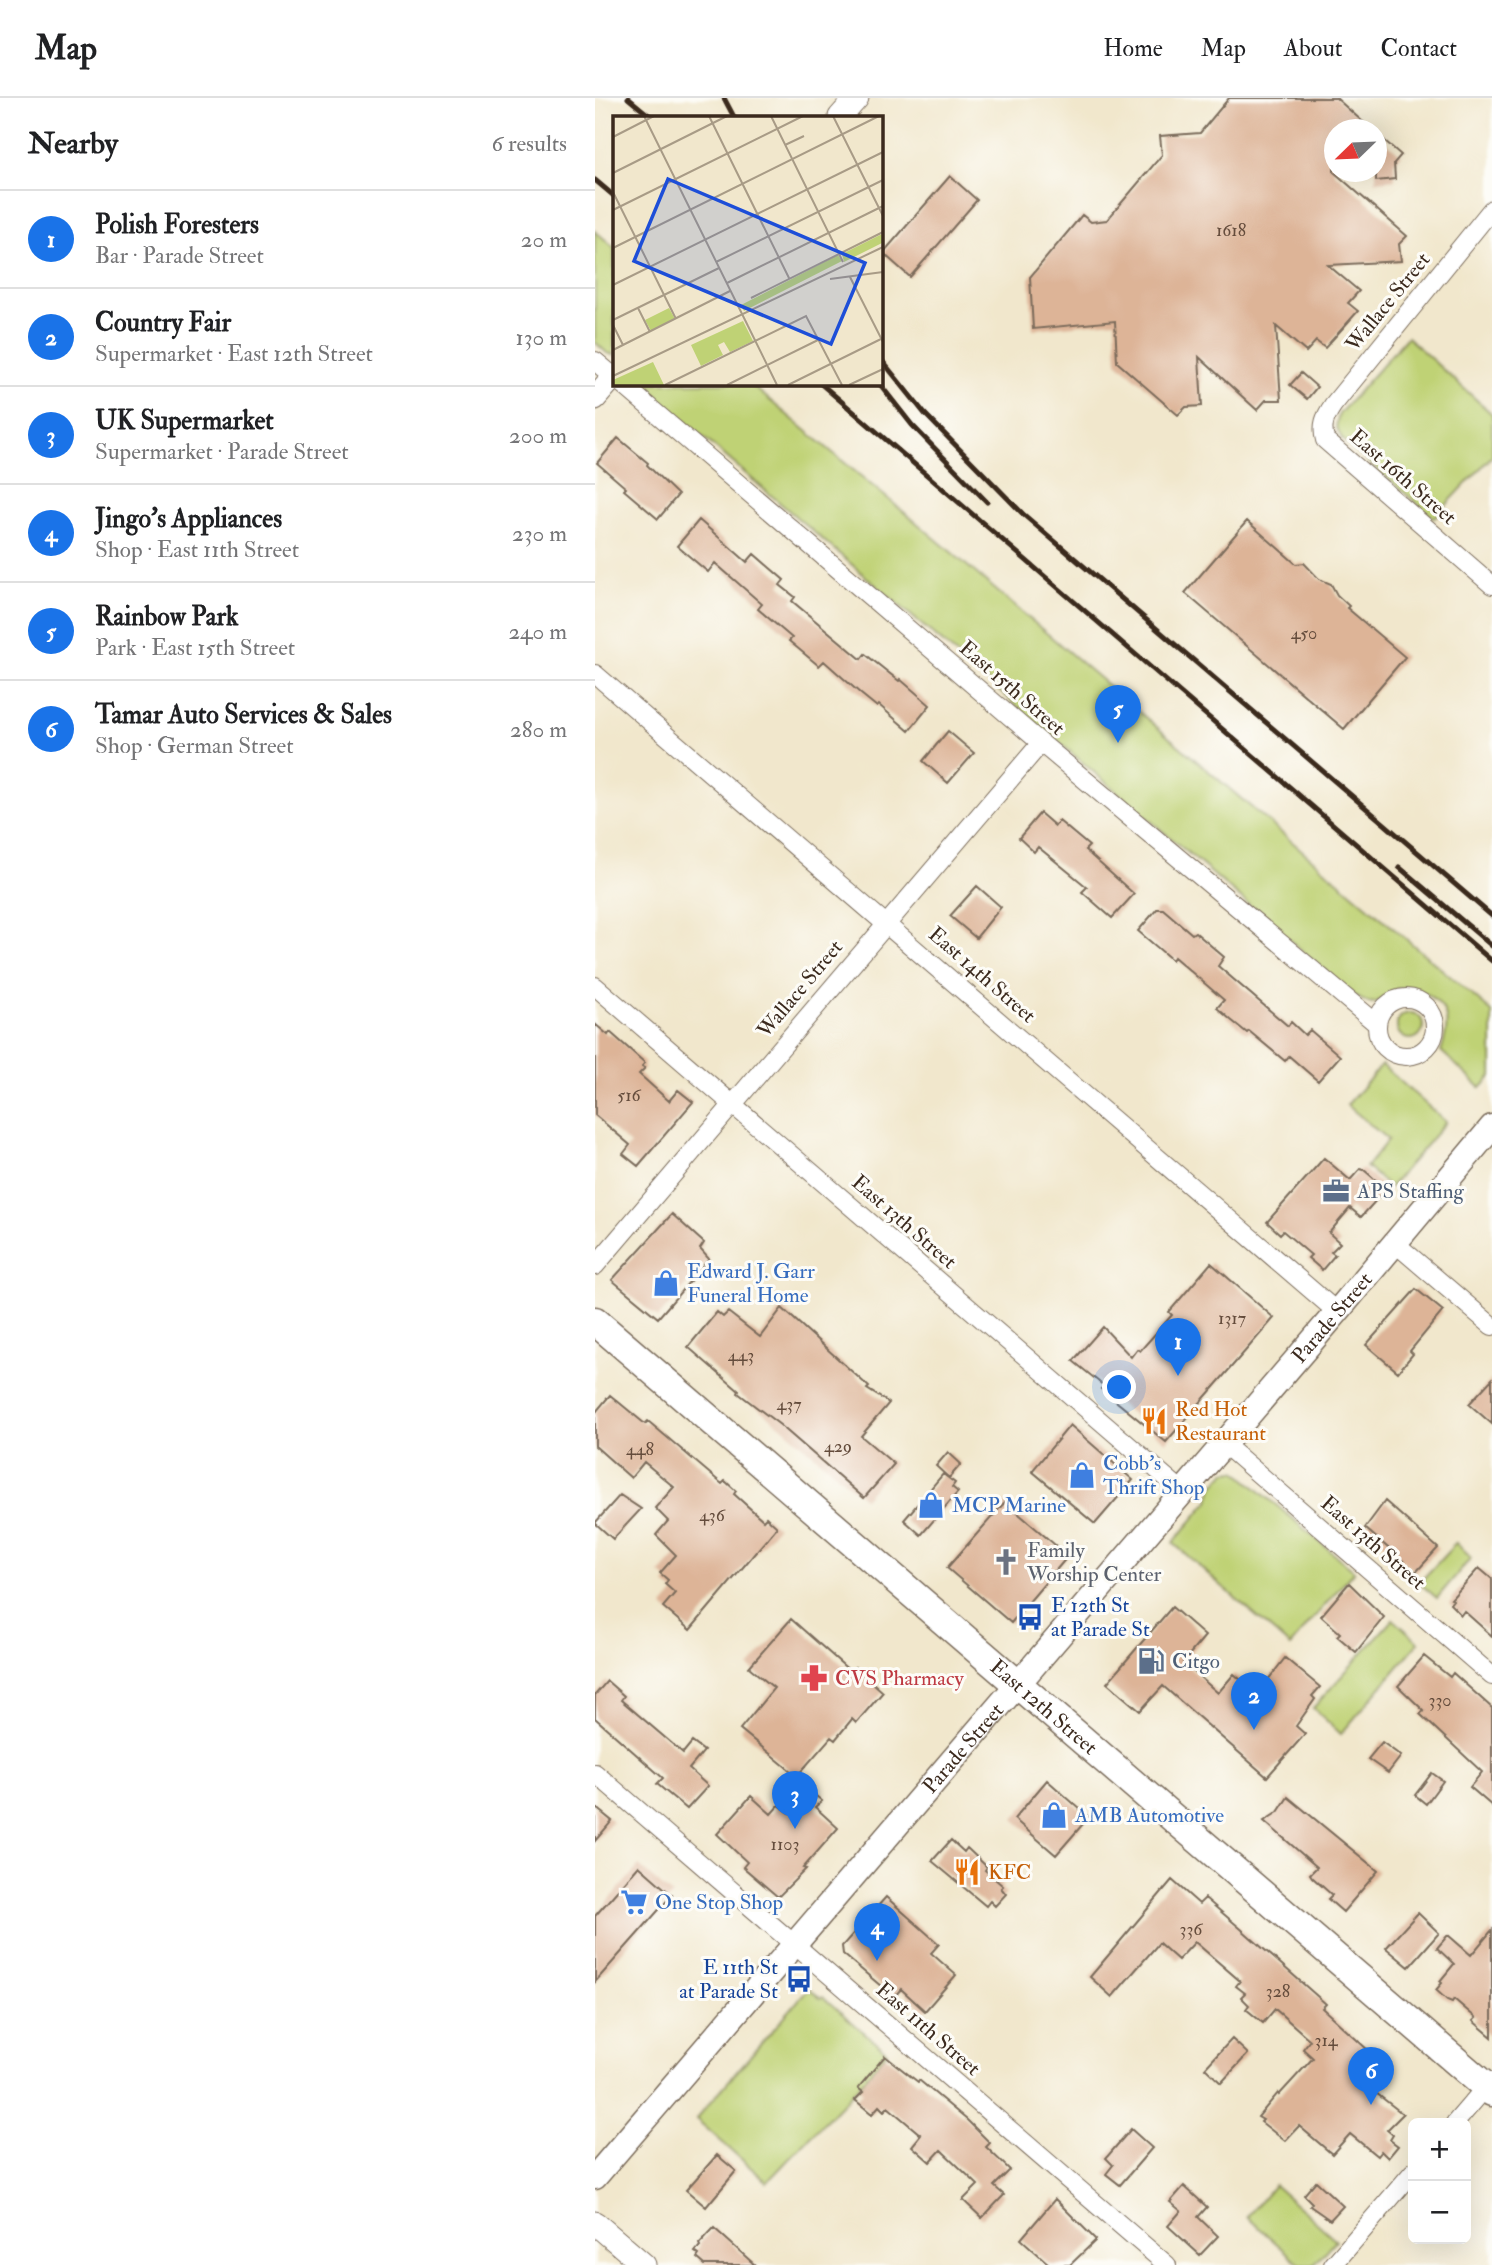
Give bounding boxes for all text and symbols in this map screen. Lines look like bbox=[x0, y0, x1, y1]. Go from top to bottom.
text: Map bbox=[35, 28, 97, 69]
text: Home bbox=[1103, 33, 1163, 64]
text: Map bbox=[1201, 33, 1246, 64]
text: About bbox=[1284, 33, 1343, 64]
text: Contact bbox=[1381, 33, 1457, 64]
inset map bbox=[613, 116, 882, 385]
north arrow bbox=[1324, 119, 1387, 182]
text: Nearby bbox=[28, 125, 118, 162]
text: 6 results bbox=[492, 129, 567, 158]
text: Polish Foresters bbox=[95, 209, 259, 241]
house number: 1618 bbox=[1216, 219, 1246, 242]
text: 1 bbox=[47, 225, 55, 254]
text: 20 m bbox=[521, 225, 567, 254]
text: Bar · Parade Street bbox=[95, 241, 264, 270]
street label: Wallace Street bbox=[1339, 247, 1436, 358]
text: Country Fair bbox=[95, 307, 231, 339]
text: 2 bbox=[45, 323, 57, 352]
text: 130 m bbox=[515, 323, 567, 352]
text: Supermarket · East 12th Street bbox=[95, 339, 373, 368]
text: UK Supermarket bbox=[95, 405, 274, 437]
text: 3 bbox=[47, 421, 55, 450]
text: 200 m bbox=[509, 421, 567, 450]
street label: East 16th Street bbox=[1344, 423, 1462, 531]
text: Supermarket · Parade Street bbox=[95, 437, 349, 466]
text: Jingo's Appliances bbox=[95, 503, 282, 535]
text: 4 bbox=[45, 519, 57, 548]
text: 230 m bbox=[512, 519, 567, 548]
text: Shop · East 11th Street bbox=[95, 535, 299, 564]
text: Rainbow Park bbox=[95, 601, 238, 633]
text: 5 bbox=[46, 617, 56, 646]
text: 240 m bbox=[508, 617, 567, 646]
house number: 450 bbox=[1291, 622, 1317, 645]
text: Park · East 15th Street bbox=[95, 633, 295, 662]
street label: East 15th Street bbox=[953, 635, 1071, 742]
pin: 5 bbox=[1095, 685, 1141, 743]
text: Tamar Auto Services & Sales bbox=[95, 699, 392, 731]
text: 6 bbox=[45, 715, 57, 744]
text: 280 m bbox=[510, 715, 567, 744]
text: Shop · German Street bbox=[95, 731, 294, 760]
street label: East 14th Street bbox=[923, 921, 1042, 1029]
street label: Wallace Street bbox=[750, 934, 849, 1044]
house number: 516 bbox=[617, 1084, 642, 1107]
street label: East 13th Street bbox=[846, 1169, 962, 1275]
office icon: APS Staffing bbox=[1321, 1176, 1351, 1206]
place label: APS Staffing bbox=[1356, 1178, 1465, 1205]
place label: Edward J. Garr Funeral Home bbox=[687, 1258, 815, 1309]
street label: Parade Street bbox=[1286, 1266, 1378, 1369]
shop icon: Edward J. Garr Funeral Home bbox=[651, 1268, 681, 1298]
house number: 1317 bbox=[1218, 1307, 1246, 1330]
pin: 1 bbox=[1155, 1318, 1201, 1376]
house number: 443 bbox=[728, 1344, 754, 1367]
your location bbox=[1102, 1370, 1136, 1404]
house number: 437 bbox=[777, 1393, 801, 1416]
place label: Red Hot Restaurant bbox=[1175, 1396, 1266, 1447]
restaurant icon: Red Hot Restaurant bbox=[1139, 1406, 1169, 1436]
house number: 429 bbox=[824, 1435, 852, 1458]
house number: 448 bbox=[626, 1438, 654, 1461]
place label: Cobb's Thrift Shop bbox=[1103, 1450, 1204, 1501]
shop icon: Cobb's Thrift Shop bbox=[1067, 1460, 1097, 1490]
shop icon: MCP Marine bbox=[916, 1490, 946, 1520]
street label: East 13th Street bbox=[1315, 1490, 1431, 1596]
place label: MCP Marine bbox=[952, 1492, 1066, 1519]
house number: 436 bbox=[699, 1504, 726, 1527]
place label: Family Worship Center bbox=[1026, 1537, 1162, 1588]
church icon: Family Worship Center bbox=[991, 1547, 1021, 1577]
place label: E 12th St at Parade St bbox=[1051, 1592, 1150, 1643]
bus stop icon: E 12th St at Parade St bbox=[1015, 1602, 1045, 1632]
fuel station icon: Citgo bbox=[1136, 1646, 1166, 1676]
place label: Citgo bbox=[1172, 1648, 1220, 1675]
street label: East 12th Street bbox=[985, 1653, 1103, 1761]
pharmacy icon: CVS Pharmacy bbox=[799, 1663, 829, 1693]
place label: CVS Pharmacy bbox=[835, 1665, 964, 1692]
pin: 2 bbox=[1231, 1672, 1277, 1730]
house number: 330 bbox=[1428, 1689, 1452, 1712]
street label: Parade Street bbox=[916, 1697, 1009, 1799]
pin: 3 bbox=[772, 1771, 818, 1829]
shop icon: AMB Automotive bbox=[1039, 1800, 1069, 1830]
place label: AMB Automotive bbox=[1074, 1802, 1224, 1829]
house number: 1103 bbox=[771, 1833, 799, 1856]
restaurant icon: KFC bbox=[952, 1857, 982, 1887]
place label: KFC bbox=[988, 1859, 1031, 1886]
supermarket icon: One Stop Shop bbox=[619, 1887, 649, 1917]
place label: One Stop Shop bbox=[655, 1889, 783, 1916]
pin: 4 bbox=[854, 1903, 900, 1961]
house number: 336 bbox=[1180, 1918, 1203, 1941]
place label: E 11th St at Parade St bbox=[679, 1954, 778, 2005]
bus stop icon: E 11th St at Parade St bbox=[784, 1964, 814, 1994]
street label: East 11th Street bbox=[870, 1976, 986, 2082]
house number: 328 bbox=[1266, 1980, 1290, 2003]
house number: 314 bbox=[1314, 2029, 1339, 2052]
pin: 6 bbox=[1348, 2047, 1394, 2105]
map controls bbox=[1408, 2118, 1471, 2244]
button: + bbox=[1408, 2118, 1471, 2181]
button: − bbox=[1408, 2181, 1471, 2244]

